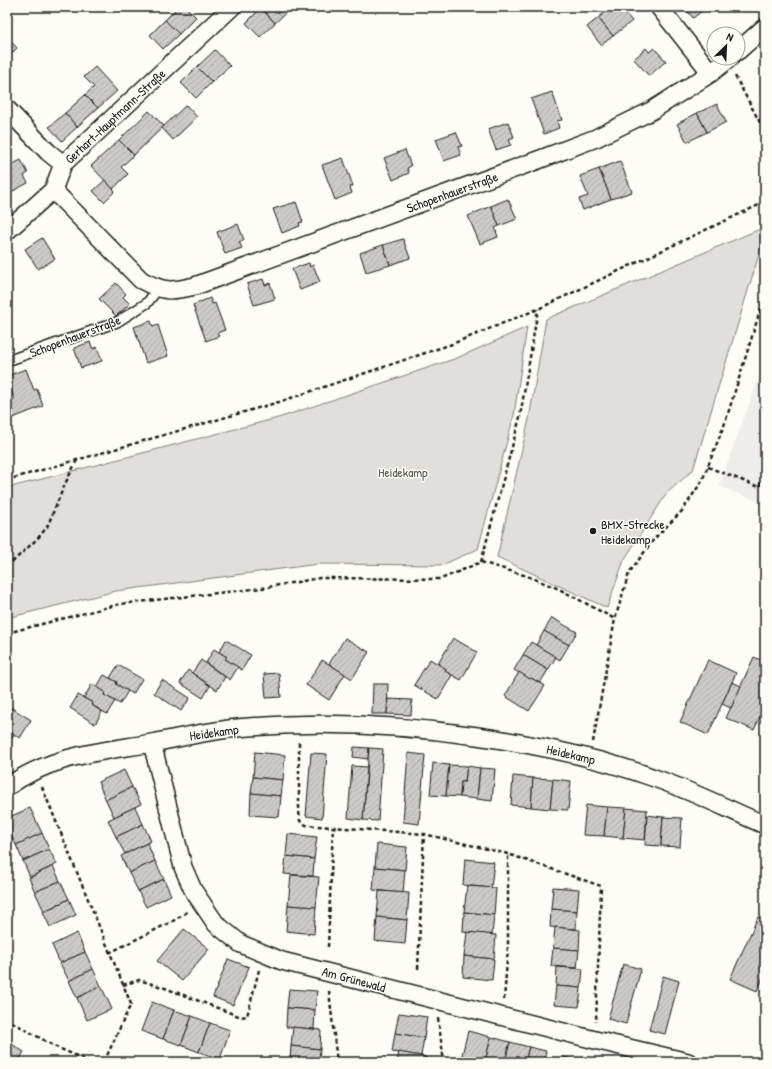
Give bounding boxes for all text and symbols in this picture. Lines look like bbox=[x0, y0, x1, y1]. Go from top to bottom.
north arrow bbox=[706, 26, 746, 66]
text: N bbox=[725, 29, 736, 45]
street label: Gerhart-Hauptmann-Straße bbox=[61, 65, 169, 167]
street label: Schopenhauerstraße bbox=[404, 167, 500, 217]
street label: Schopenhauerstraße bbox=[27, 310, 123, 362]
park label: Heidekamp bbox=[378, 463, 428, 481]
place label: BMX-Strecke Heidekamp bbox=[601, 515, 665, 548]
marker: BMX-Strecke Heidekamp bbox=[588, 526, 598, 536]
street label: Heidekamp bbox=[188, 720, 240, 744]
street label: Heidekamp bbox=[545, 740, 597, 768]
street label: Am Grünewald bbox=[320, 962, 388, 996]

